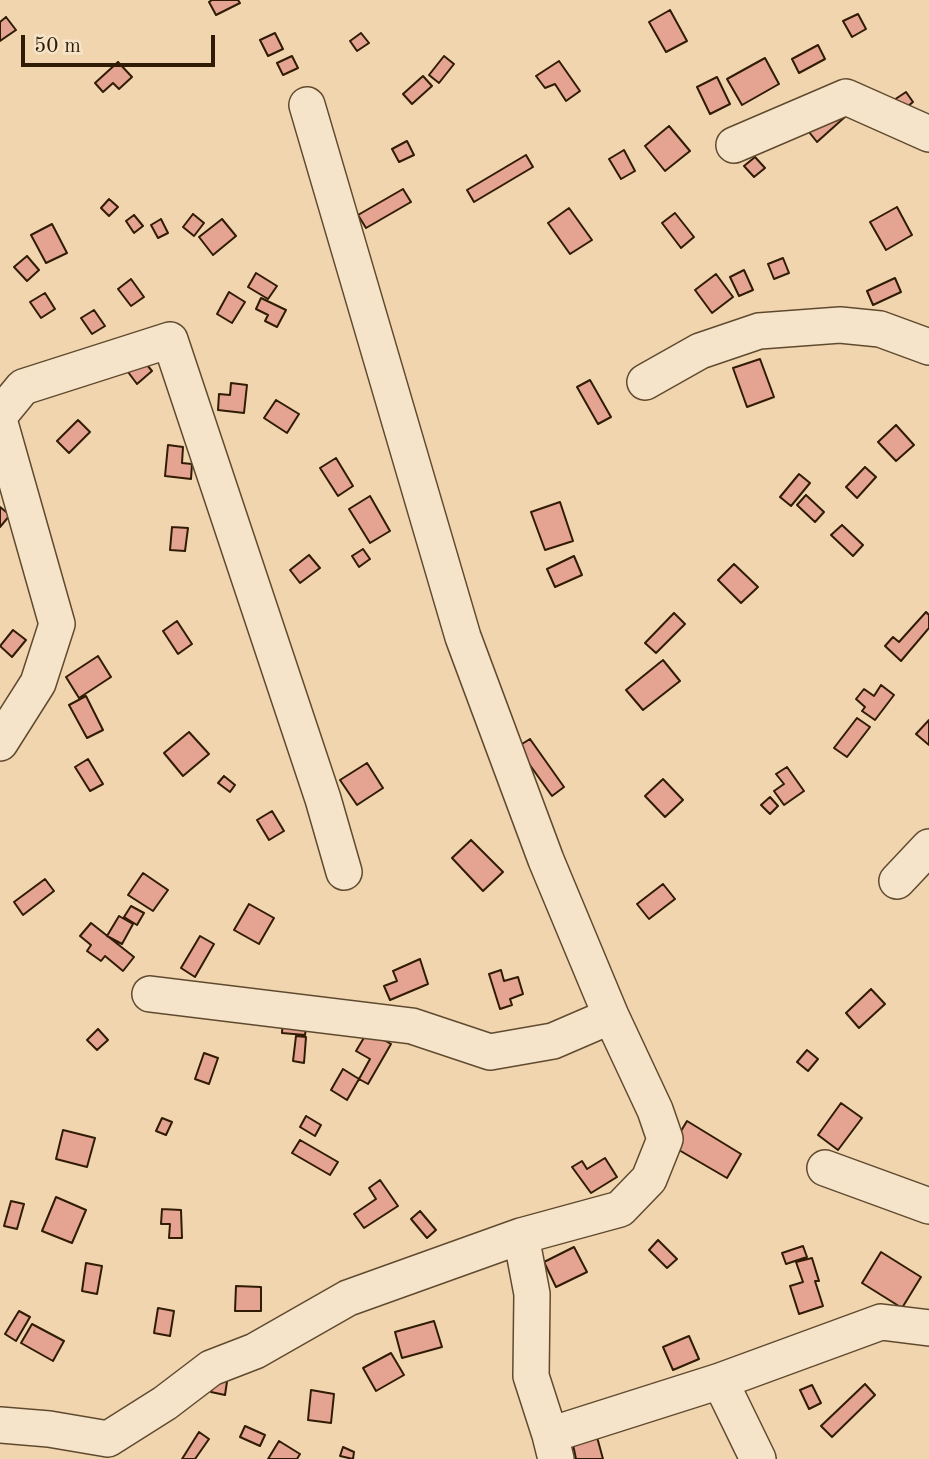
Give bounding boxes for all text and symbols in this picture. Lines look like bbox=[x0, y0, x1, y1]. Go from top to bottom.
scale bar bbox=[24, 21, 219, 65]
text: 50 m bbox=[34, 36, 81, 57]

